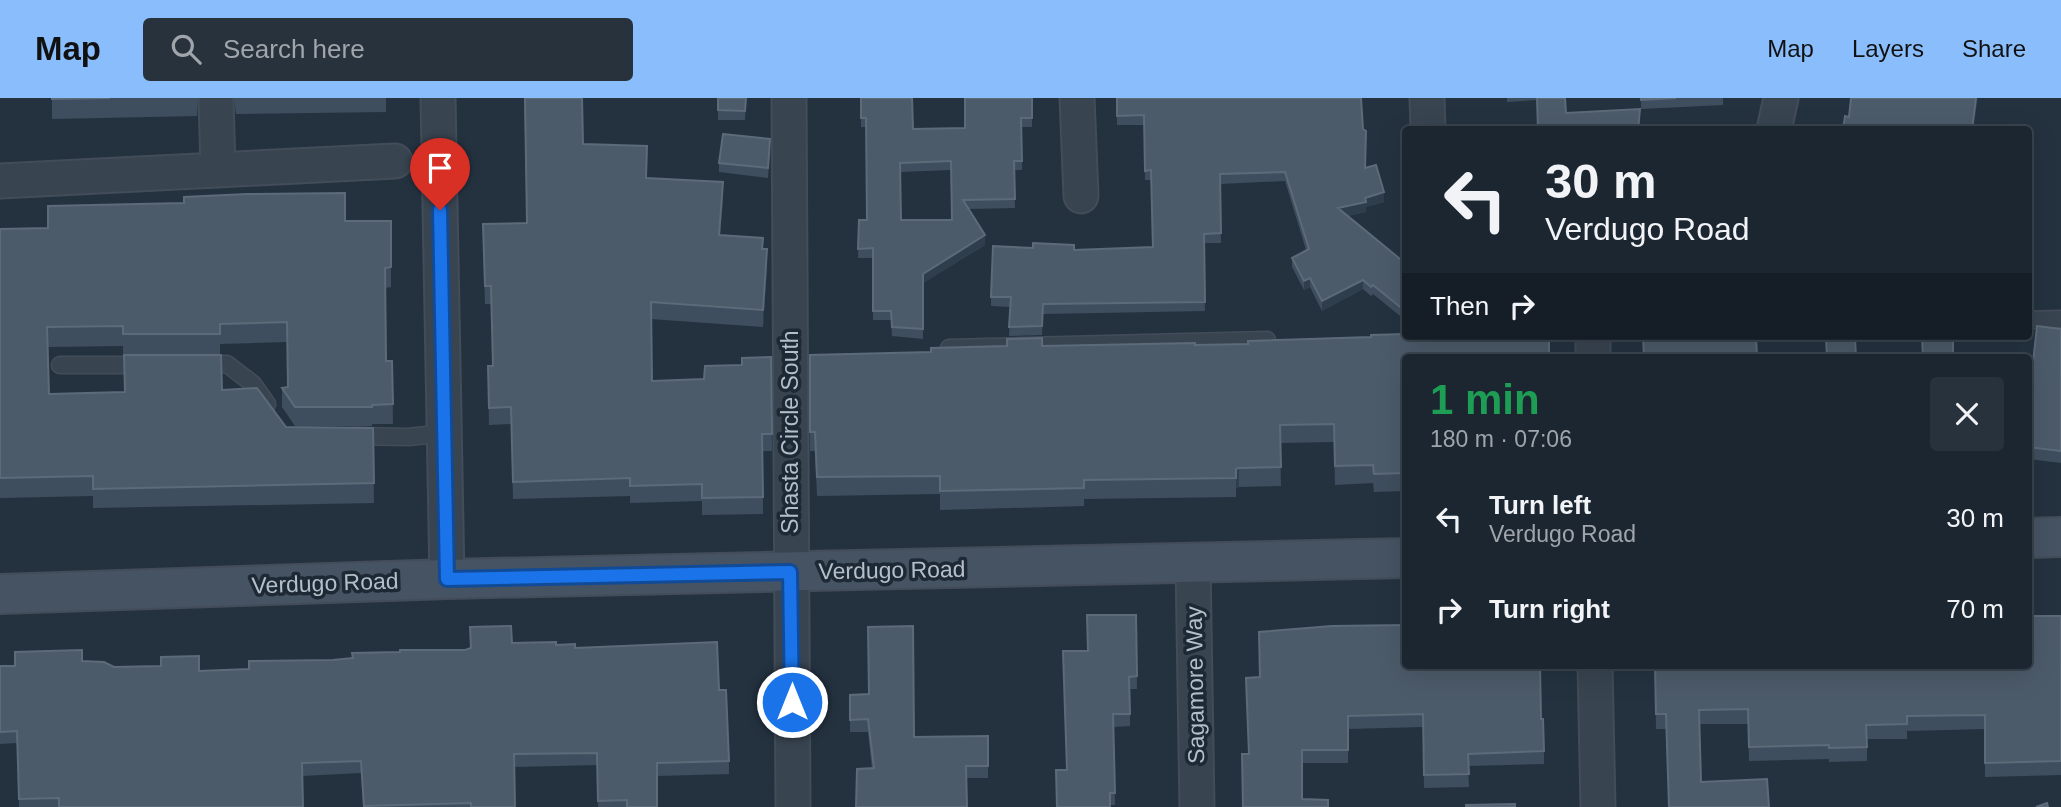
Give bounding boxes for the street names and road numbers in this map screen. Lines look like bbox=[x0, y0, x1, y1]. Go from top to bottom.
street label: Shasta Circle South bbox=[777, 330, 803, 534]
street label: Verdugo Road bbox=[818, 556, 966, 584]
street label: Verdugo Road bbox=[251, 567, 399, 599]
street label: Sagamore Way bbox=[1181, 605, 1209, 764]

